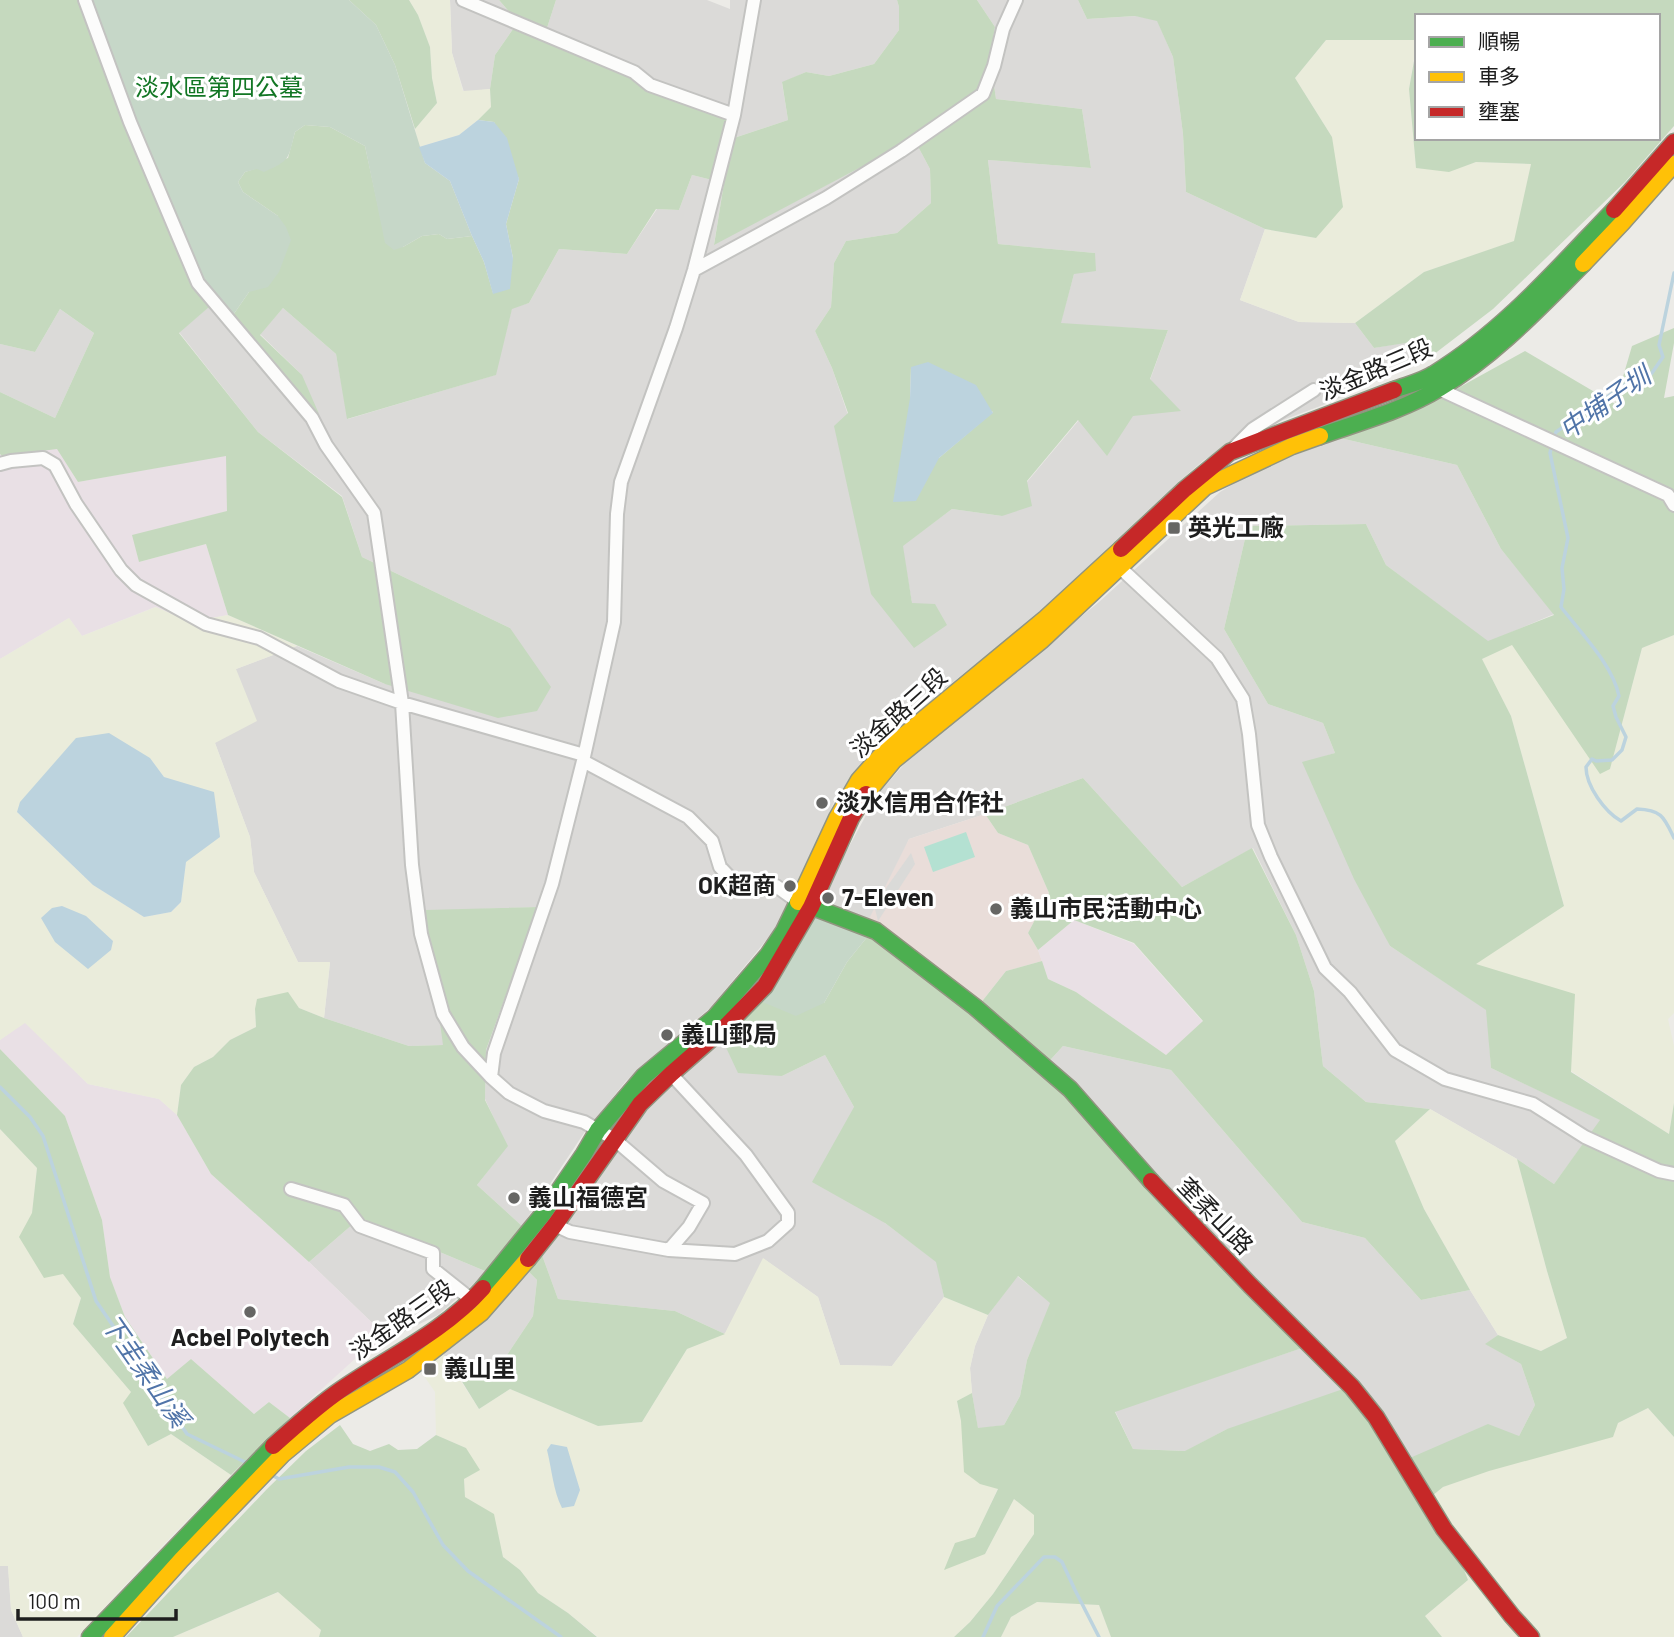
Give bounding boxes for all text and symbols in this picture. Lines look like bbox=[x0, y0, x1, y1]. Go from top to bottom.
legend bbox=[1415, 14, 1660, 140]
text: 順暢 bbox=[1478, 28, 1520, 53]
text: 車多 bbox=[1478, 63, 1520, 88]
park label: 淡水區第四公墓 bbox=[135, 72, 303, 101]
text: 壅塞 bbox=[1478, 98, 1520, 123]
street label: 淡金路三段 bbox=[1315, 332, 1436, 405]
water label: 中埔子圳 bbox=[1553, 357, 1659, 444]
place label: 英光工廠 bbox=[1188, 512, 1284, 541]
marker: 英光工廠 bbox=[1166, 520, 1182, 536]
street label: 淡金路三段 bbox=[844, 661, 952, 763]
place label: 淡水信用合作社 bbox=[836, 787, 1004, 816]
marker: 淡水信用合作社 bbox=[814, 795, 830, 811]
place label: OK超商 bbox=[698, 870, 776, 899]
marker: OK超商 bbox=[782, 878, 798, 894]
place label: 7-Eleven bbox=[842, 882, 934, 911]
marker: 7-Eleven bbox=[820, 890, 836, 906]
place label: 義山市民活動中心 bbox=[1010, 893, 1202, 922]
marker: 義山市民活動中心 bbox=[988, 901, 1004, 917]
place label: 義山郵局 bbox=[681, 1019, 777, 1048]
marker: 義山郵局 bbox=[659, 1027, 675, 1043]
street label: 奎柔山路 bbox=[1172, 1170, 1260, 1260]
place label: 義山福德宮 bbox=[528, 1182, 648, 1211]
marker: 義山福德宮 bbox=[506, 1190, 522, 1206]
street label: 淡金路三段 bbox=[344, 1272, 459, 1365]
marker: Acbel Polytech bbox=[242, 1304, 258, 1320]
water label: 下圭柔山溪 bbox=[96, 1308, 198, 1436]
place label: Acbel Polytech bbox=[171, 1322, 329, 1351]
place label: 義山里 bbox=[444, 1353, 516, 1382]
marker: 義山里 bbox=[422, 1361, 438, 1377]
scale bar bbox=[18, 1578, 175, 1622]
text: 100 m bbox=[28, 1588, 81, 1613]

